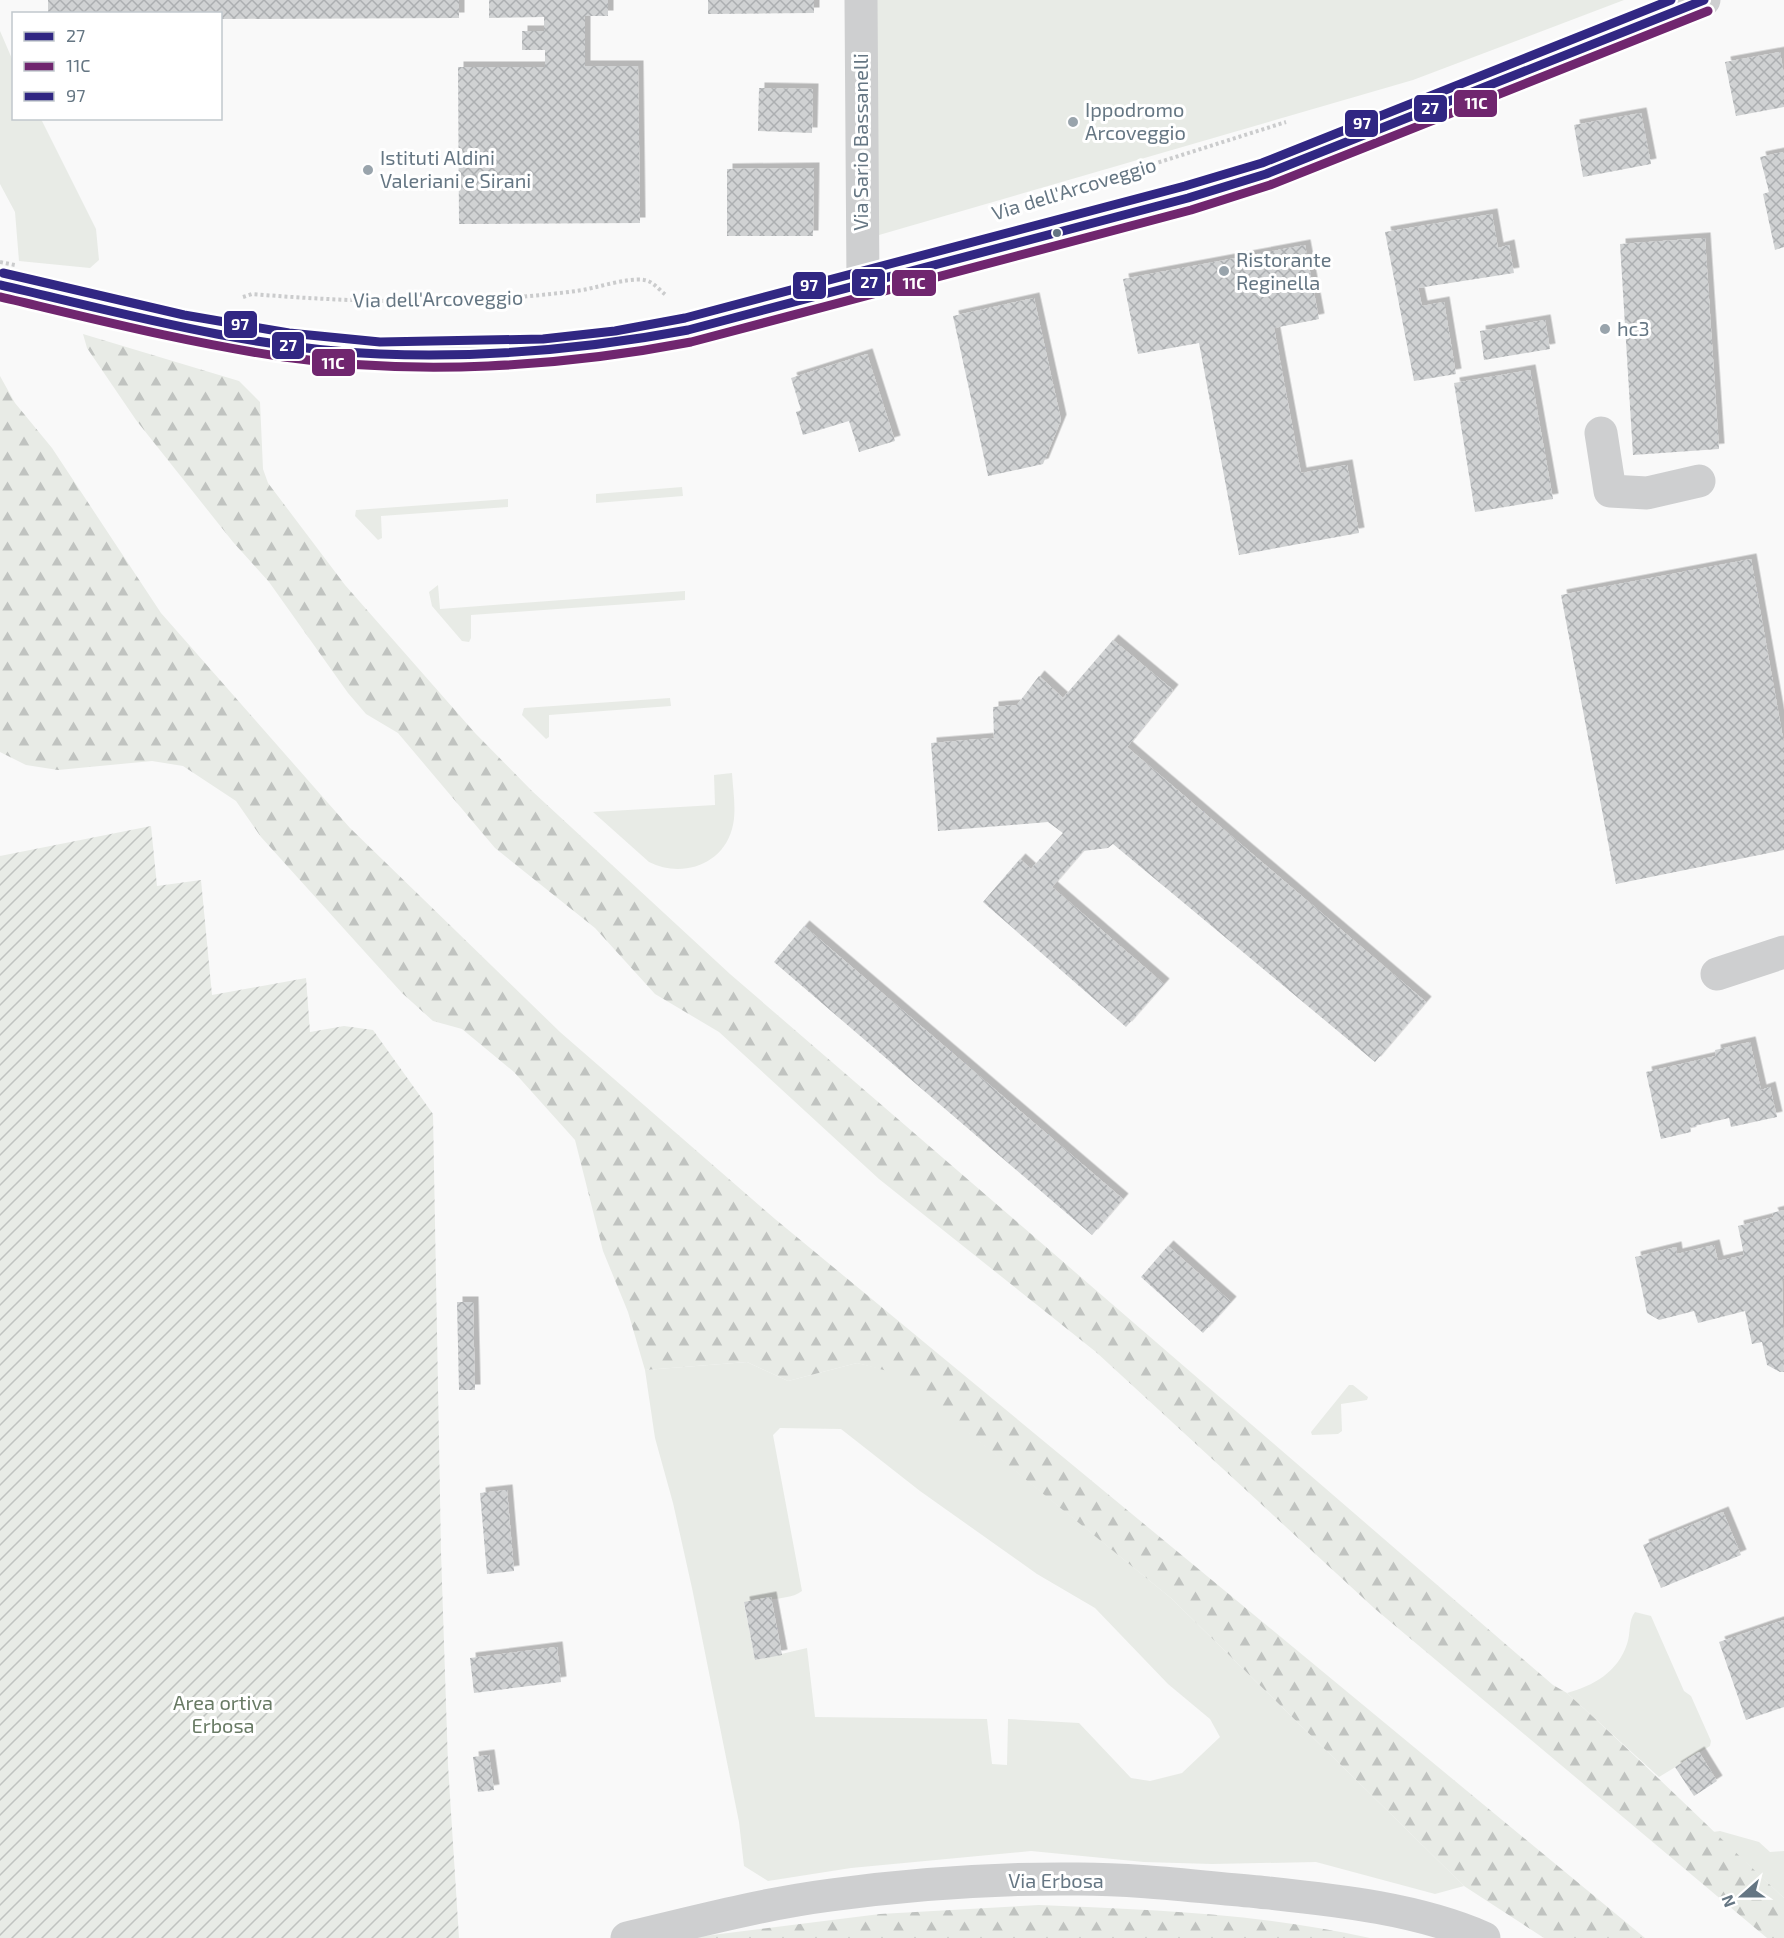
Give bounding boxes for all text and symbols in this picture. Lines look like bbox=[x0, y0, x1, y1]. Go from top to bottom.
legend bbox=[12, 12, 222, 120]
text: 27 bbox=[66, 24, 85, 46]
street label: Via Sario Bassanelli bbox=[848, 53, 872, 231]
text: 11C bbox=[66, 54, 91, 76]
text: 97 bbox=[66, 84, 86, 106]
line badge: 11C bbox=[1453, 89, 1498, 118]
text: 11C bbox=[1464, 93, 1488, 112]
line badge: 27 bbox=[1413, 94, 1448, 123]
place label: Ippodromo Arcoveggio bbox=[1085, 97, 1186, 144]
text: 27 bbox=[1421, 98, 1439, 117]
line badge: 97 bbox=[1344, 109, 1379, 138]
text: 97 bbox=[1353, 113, 1371, 132]
marker: Ippodromo Arcoveggio bbox=[1066, 115, 1080, 129]
place label: Istituti Aldini Valeriani e Sirani bbox=[380, 145, 531, 192]
street label: Via dell'Arcoveggio bbox=[989, 152, 1159, 224]
marker: Istituti Aldini Valeriani e Sirani bbox=[361, 163, 375, 177]
unlabelled marker bbox=[1051, 227, 1063, 239]
place label: Ristorante Reginella bbox=[1236, 247, 1331, 294]
marker: Ristorante Reginella bbox=[1217, 264, 1231, 278]
line badge: 27 bbox=[851, 268, 886, 297]
line badge: 11C bbox=[891, 269, 937, 297]
line badge: 97 bbox=[792, 271, 827, 300]
text: 27 bbox=[860, 272, 878, 291]
text: 11C bbox=[902, 273, 926, 292]
text: 97 bbox=[800, 275, 818, 294]
street label: Via dell'Arcoveggio bbox=[352, 285, 523, 311]
line badge: 97 bbox=[223, 310, 258, 339]
text: 97 bbox=[231, 314, 249, 333]
place label: hc3 bbox=[1617, 316, 1650, 340]
marker: hc3 bbox=[1598, 322, 1612, 336]
line badge: 27 bbox=[271, 331, 305, 360]
text: 27 bbox=[279, 335, 297, 354]
line badge: 11C bbox=[311, 348, 356, 377]
text: 11C bbox=[321, 353, 345, 372]
park label: Area ortiva Erbosa bbox=[173, 1690, 273, 1737]
north arrow bbox=[1712, 1866, 1772, 1926]
street label: Via Erbosa bbox=[1008, 1868, 1104, 1892]
text: N bbox=[1717, 1893, 1738, 1910]

